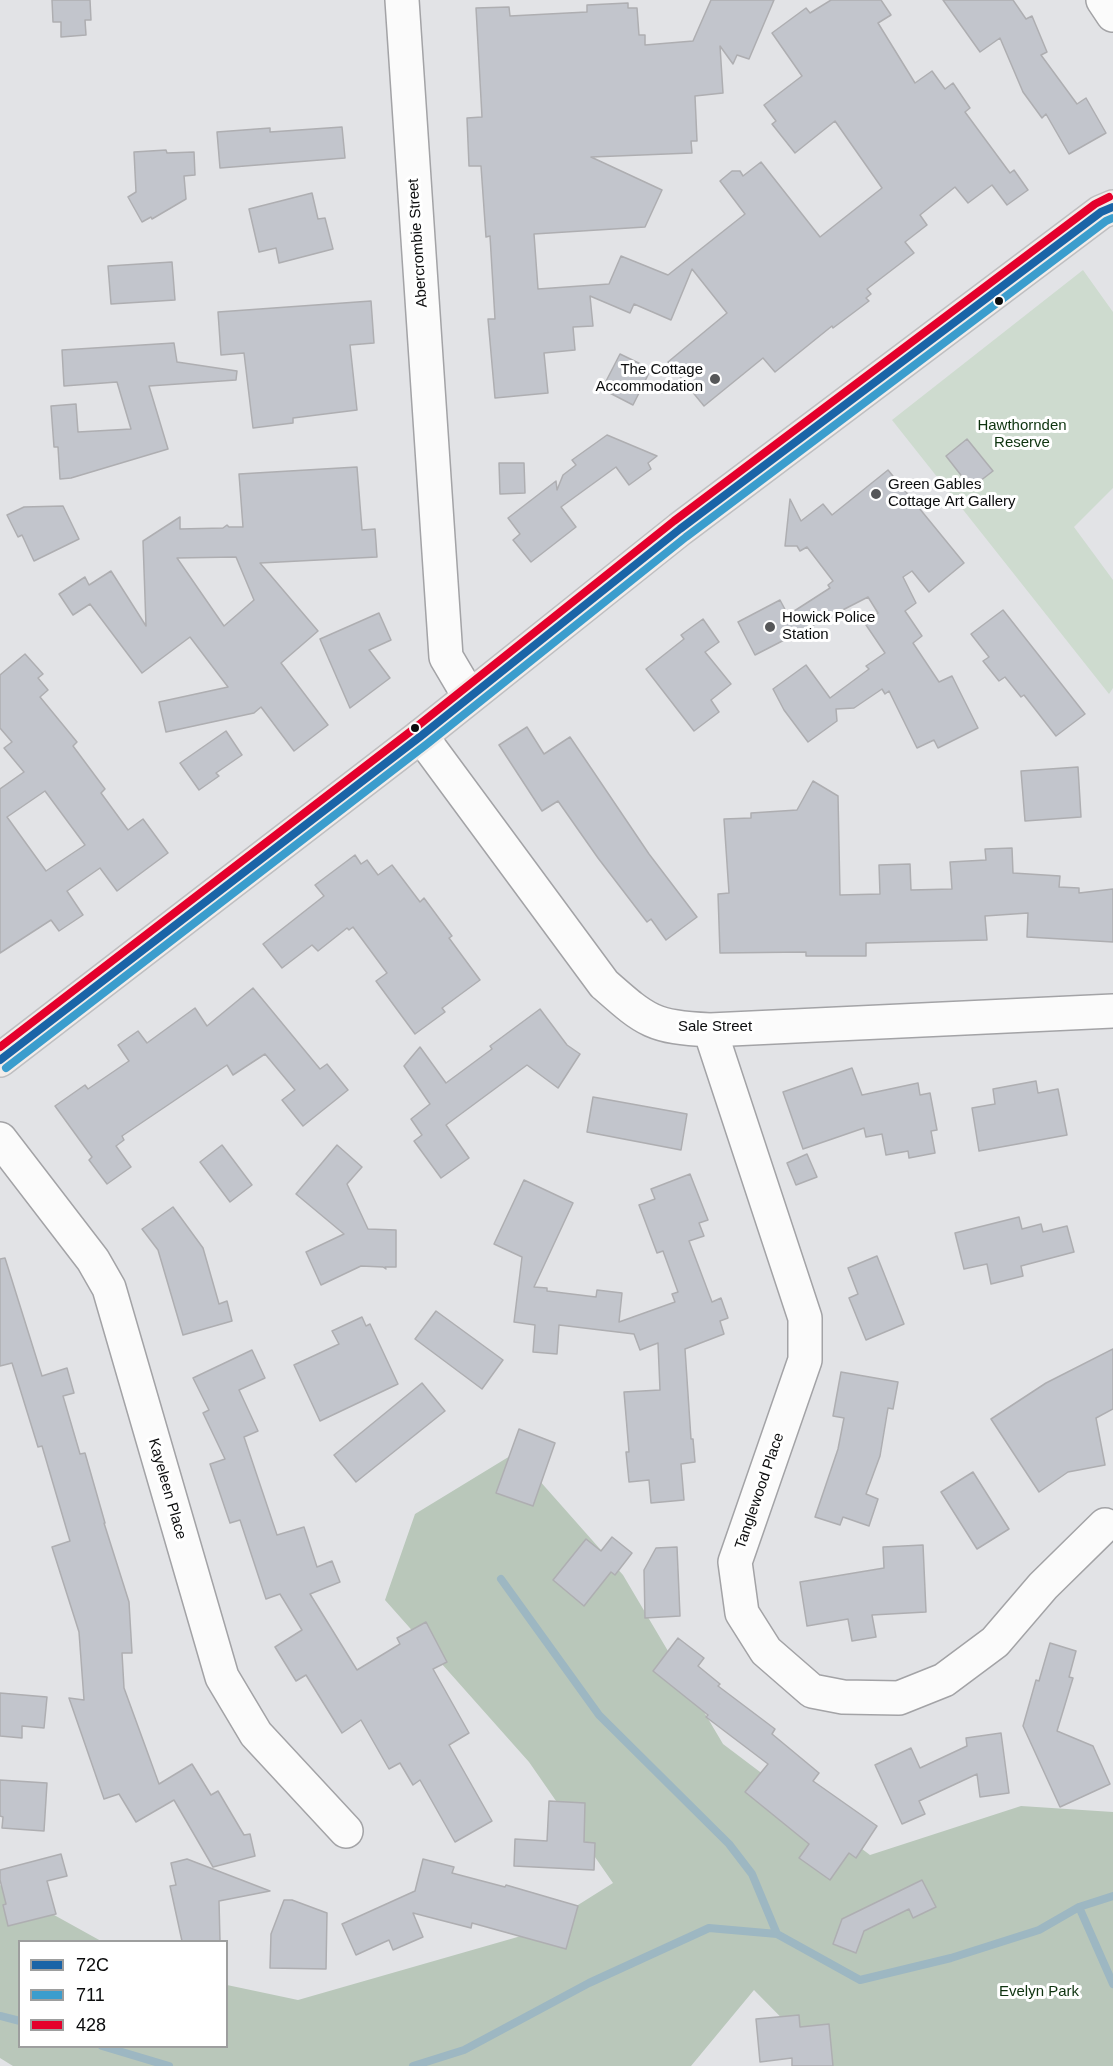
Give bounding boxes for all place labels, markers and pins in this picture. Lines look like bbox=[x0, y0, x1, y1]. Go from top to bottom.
unlabelled marker bbox=[993, 295, 1005, 307]
place label: The Cottage Accommodation bbox=[595, 361, 703, 396]
marker: The Cottage Accommodation bbox=[708, 372, 722, 386]
place label: Green Gables Cottage Art Gallery bbox=[888, 476, 1016, 511]
marker: Green Gables Cottage Art Gallery bbox=[869, 487, 883, 501]
place label: Howick Police Station bbox=[782, 609, 875, 644]
marker: Howick Police Station bbox=[763, 620, 777, 634]
unlabelled marker bbox=[409, 722, 421, 734]

